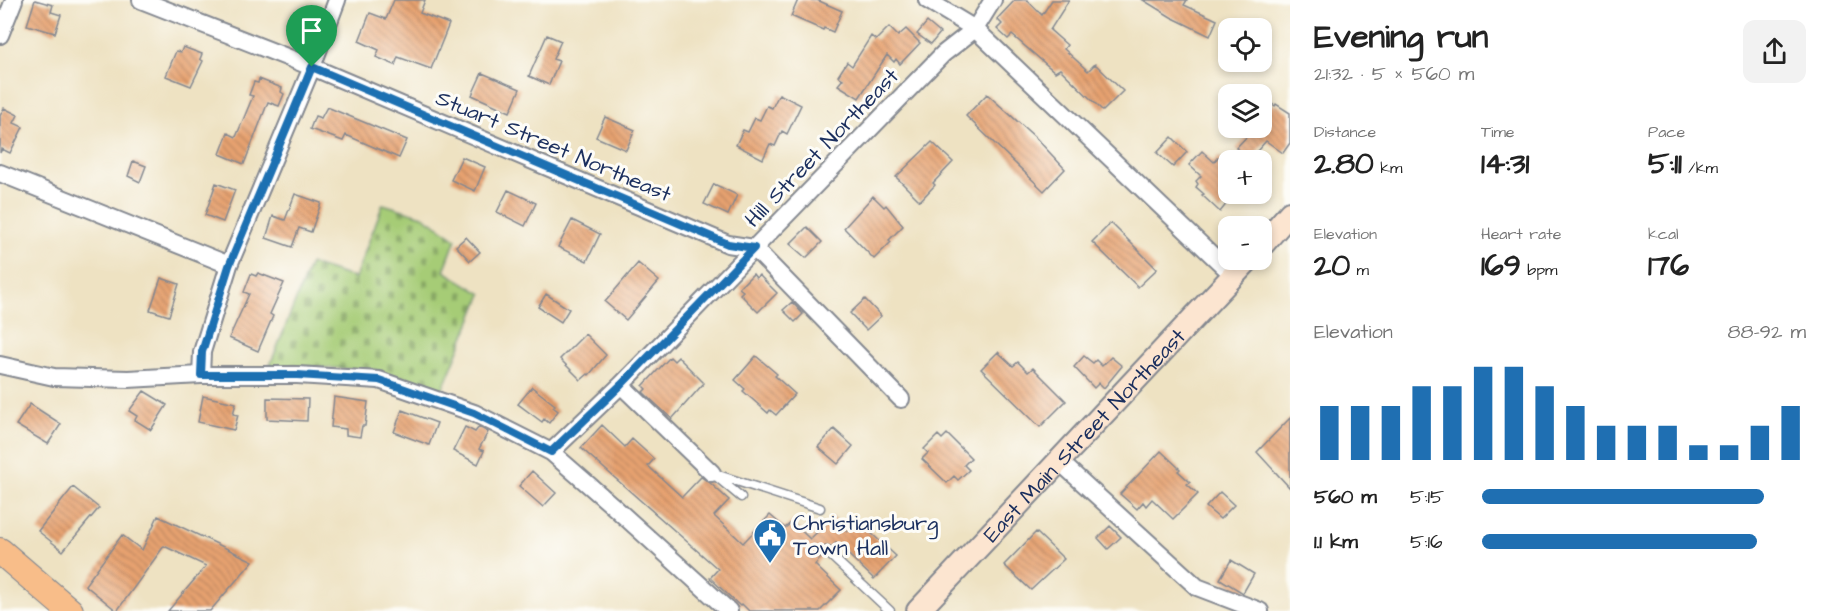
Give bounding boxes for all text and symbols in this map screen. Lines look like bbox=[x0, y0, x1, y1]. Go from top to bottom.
pin bbox=[286, 5, 337, 67]
icon: arrive bbox=[295, 14, 328, 47]
text: Evening run bbox=[1314, 14, 1488, 60]
map controls bbox=[1218, 18, 1272, 270]
button: locate bbox=[1218, 18, 1272, 72]
button: share bbox=[1743, 20, 1806, 83]
text: 21:32 · 5 × 560 m bbox=[1314, 60, 1474, 88]
street label: Hill Street Northeast bbox=[738, 62, 906, 234]
street label: Stuart Street Northeast bbox=[431, 83, 676, 210]
button: layers bbox=[1218, 84, 1272, 138]
text: Distance bbox=[1314, 121, 1376, 143]
text: Time bbox=[1481, 121, 1515, 143]
text: Pace bbox=[1648, 121, 1685, 143]
text: 2.80 bbox=[1314, 143, 1374, 185]
text: 14:31 bbox=[1481, 143, 1529, 185]
text: 5:11 bbox=[1648, 143, 1682, 185]
button: + bbox=[1218, 150, 1272, 204]
text: km bbox=[1374, 157, 1402, 179]
text: /km bbox=[1682, 157, 1718, 179]
button: − bbox=[1218, 216, 1272, 270]
text: Elevation bbox=[1314, 223, 1377, 245]
text: Heart rate bbox=[1481, 223, 1561, 245]
text: kcal bbox=[1648, 223, 1679, 245]
text: 20 bbox=[1314, 245, 1350, 287]
text: 169 bbox=[1481, 245, 1521, 287]
text: 176 bbox=[1648, 245, 1689, 287]
text: m bbox=[1350, 259, 1369, 281]
text: bpm bbox=[1521, 259, 1557, 281]
text: Elevation bbox=[1314, 318, 1393, 346]
text: 88–92 m bbox=[1727, 318, 1806, 346]
street label: East Main Street Northeast bbox=[976, 322, 1193, 550]
text: 560 m bbox=[1314, 483, 1377, 511]
text: 5:15 bbox=[1410, 483, 1444, 511]
place label: Christiansburg Town Hall bbox=[793, 508, 938, 564]
public building icon: Christiansburg Town Hall bbox=[752, 517, 788, 564]
text: 1.1 km bbox=[1314, 528, 1358, 556]
text: 5:16 bbox=[1410, 528, 1443, 556]

